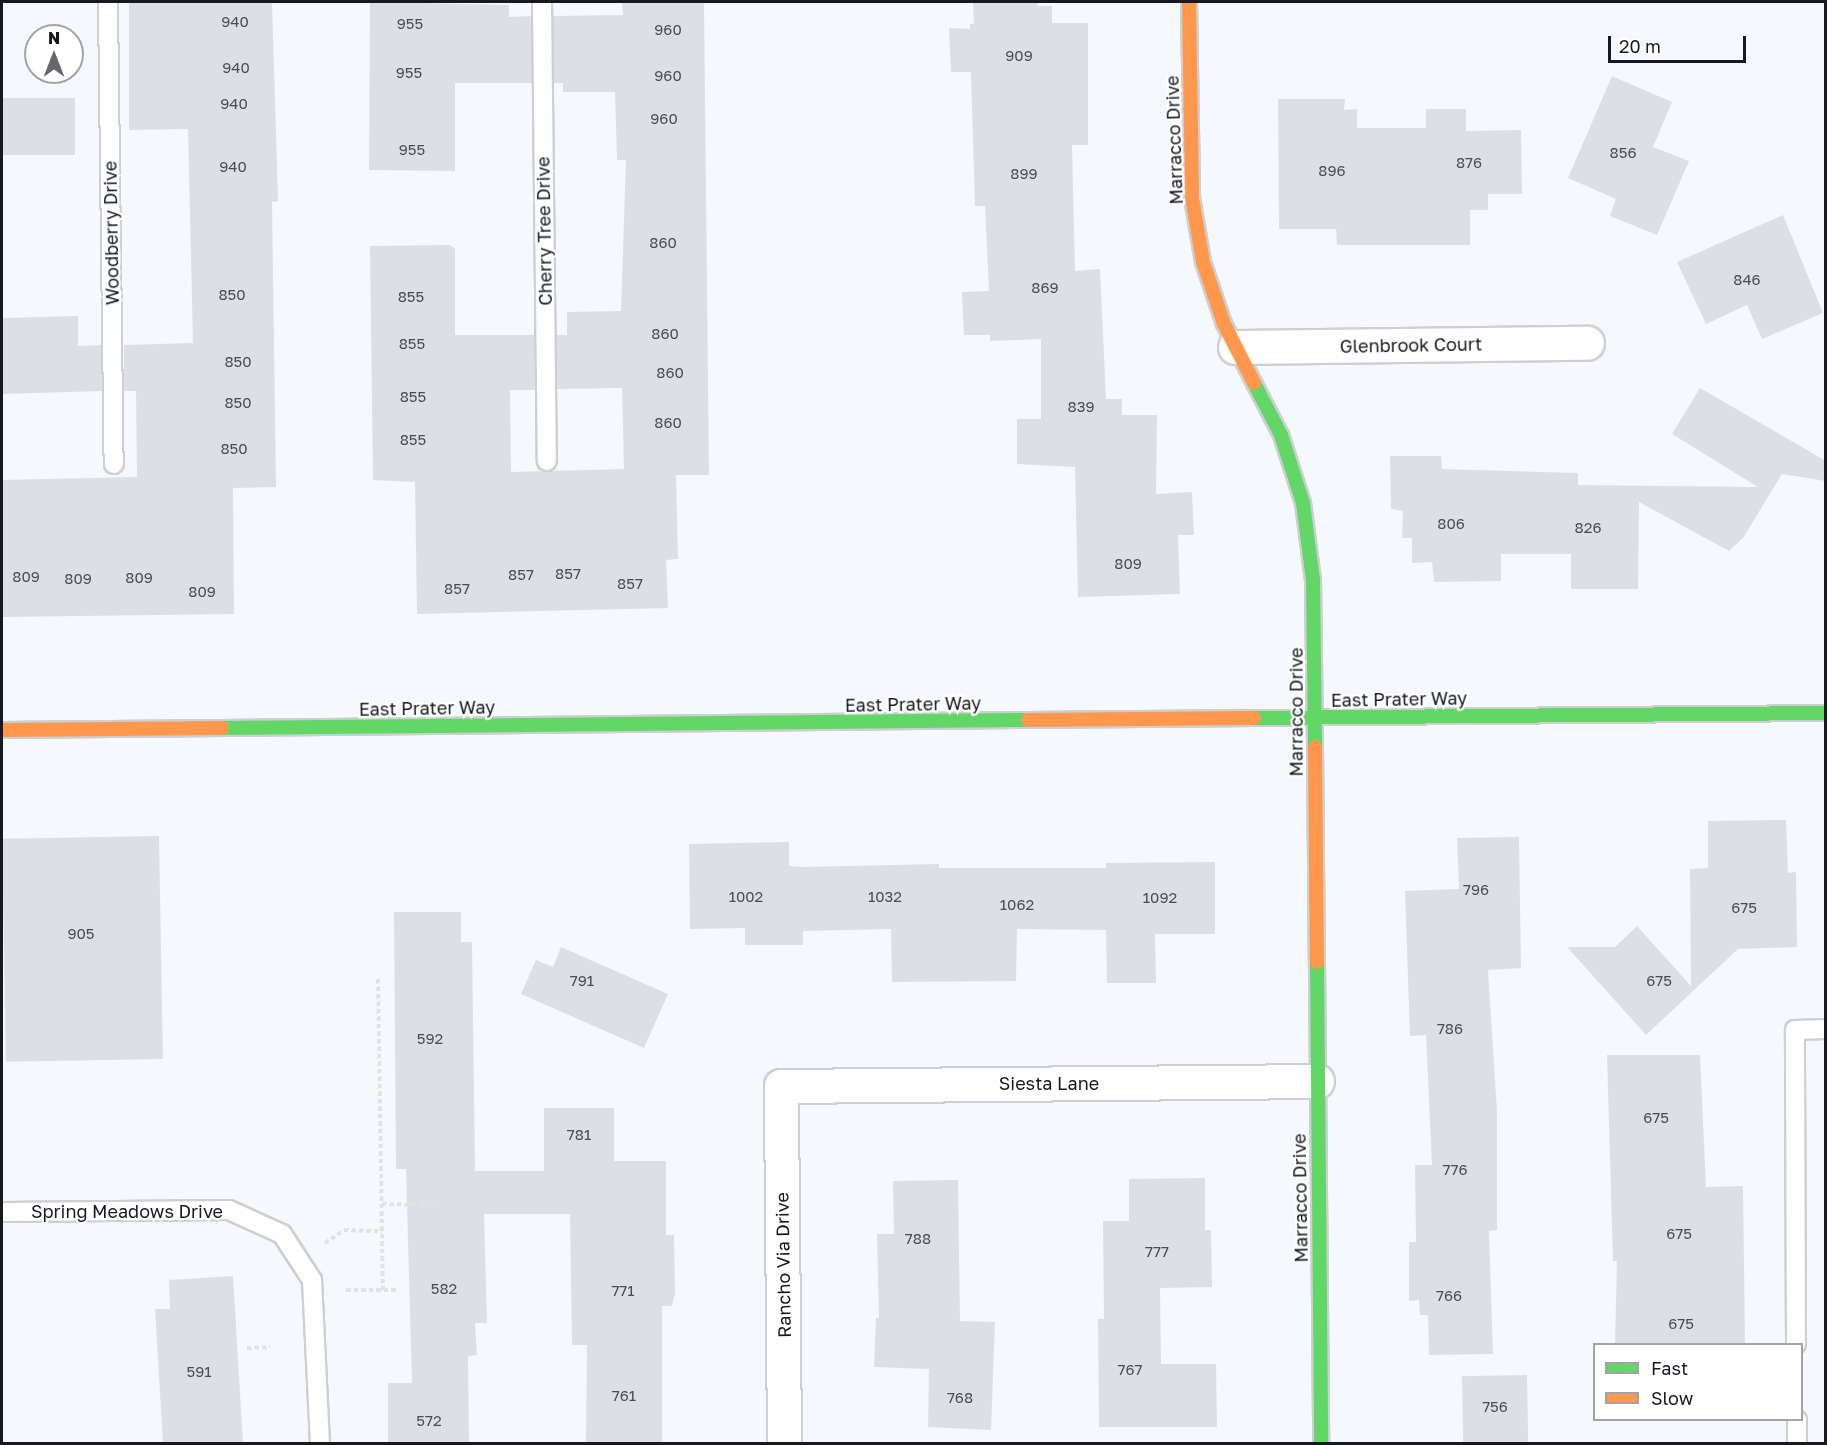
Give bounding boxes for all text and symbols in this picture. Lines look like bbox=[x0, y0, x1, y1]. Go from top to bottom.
house number: 940 bbox=[221, 13, 249, 31]
house number: 955 bbox=[397, 15, 423, 33]
house number: 960 bbox=[654, 21, 682, 39]
north arrow bbox=[24, 24, 84, 84]
scale bar bbox=[1611, 24, 1749, 62]
text: N bbox=[48, 28, 60, 48]
text: 20 m bbox=[1619, 35, 1661, 57]
house number: 909 bbox=[1005, 47, 1033, 65]
house number: 940 bbox=[222, 59, 250, 77]
house number: 955 bbox=[396, 64, 422, 82]
house number: 960 bbox=[654, 67, 682, 85]
street label: Marracco Drive bbox=[1161, 75, 1187, 205]
house number: 940 bbox=[220, 95, 248, 113]
house number: 960 bbox=[650, 110, 678, 128]
house number: 955 bbox=[399, 141, 425, 159]
house number: 856 bbox=[1610, 144, 1636, 162]
house number: 876 bbox=[1456, 154, 1482, 172]
street label: Cherry Tree Drive bbox=[532, 156, 556, 306]
house number: 940 bbox=[219, 158, 247, 176]
street label: Woodberry Drive bbox=[99, 161, 123, 305]
house number: 896 bbox=[1318, 162, 1346, 180]
house number: 899 bbox=[1010, 165, 1038, 183]
house number: 860 bbox=[649, 234, 677, 252]
house number: 846 bbox=[1733, 271, 1761, 289]
house number: 869 bbox=[1031, 279, 1059, 297]
house number: 850 bbox=[218, 286, 246, 304]
house number: 855 bbox=[398, 288, 424, 306]
house number: 860 bbox=[651, 325, 679, 343]
street label: Glenbrook Court bbox=[1340, 333, 1482, 357]
house number: 855 bbox=[399, 335, 425, 353]
house number: 850 bbox=[224, 353, 252, 371]
house number: 860 bbox=[656, 364, 684, 382]
house number: 855 bbox=[400, 388, 426, 406]
house number: 850 bbox=[224, 394, 252, 412]
house number: 839 bbox=[1068, 398, 1094, 416]
house number: 860 bbox=[654, 414, 682, 432]
house number: 855 bbox=[400, 431, 426, 449]
house number: 850 bbox=[220, 440, 248, 458]
house number: 806 bbox=[1437, 515, 1465, 533]
house number: 826 bbox=[1575, 519, 1601, 537]
house number: 809 bbox=[1114, 555, 1142, 573]
house number: 857 bbox=[555, 565, 581, 583]
house number: 857 bbox=[508, 566, 534, 584]
house number: 809 bbox=[12, 568, 40, 586]
house number: 809 bbox=[125, 569, 153, 587]
house number: 809 bbox=[64, 570, 92, 588]
house number: 857 bbox=[617, 575, 643, 593]
house number: 857 bbox=[444, 580, 470, 598]
house number: 809 bbox=[188, 583, 216, 601]
street label: Marracco Drive bbox=[1285, 647, 1307, 777]
street label: East Prater Way bbox=[1331, 687, 1467, 711]
street label: East Prater Way bbox=[845, 692, 981, 716]
street label: East Prater Way bbox=[359, 696, 495, 720]
house number: 796 bbox=[1463, 881, 1489, 899]
house number: 1002 bbox=[729, 888, 763, 906]
house number: 1032 bbox=[868, 888, 902, 906]
house number: 1092 bbox=[1143, 889, 1177, 907]
house number: 1062 bbox=[1000, 896, 1034, 914]
house number: 675 bbox=[1731, 899, 1757, 917]
house number: 905 bbox=[67, 925, 95, 943]
house number: 791 bbox=[570, 972, 594, 990]
house number: 675 bbox=[1646, 972, 1672, 990]
house number: 786 bbox=[1437, 1020, 1463, 1038]
house number: 592 bbox=[417, 1030, 443, 1048]
street label: Siesta Lane bbox=[999, 1072, 1099, 1094]
house number: 675 bbox=[1643, 1109, 1669, 1127]
house number: 781 bbox=[567, 1126, 591, 1144]
street label: Marracco Drive bbox=[1288, 1133, 1312, 1263]
house number: 776 bbox=[1443, 1161, 1467, 1179]
street label: Rancho Via Drive bbox=[771, 1192, 795, 1338]
street label: Spring Meadows Drive bbox=[31, 1200, 223, 1222]
house number: 675 bbox=[1666, 1225, 1692, 1243]
house number: 788 bbox=[905, 1230, 931, 1248]
house number: 777 bbox=[1145, 1243, 1169, 1261]
house number: 582 bbox=[431, 1280, 457, 1298]
house number: 771 bbox=[611, 1282, 635, 1300]
house number: 766 bbox=[1436, 1287, 1462, 1305]
house number: 675 bbox=[1668, 1315, 1694, 1333]
legend bbox=[1593, 1343, 1803, 1421]
text: Fast bbox=[1651, 1357, 1688, 1379]
house number: 767 bbox=[1118, 1361, 1142, 1379]
house number: 591 bbox=[186, 1363, 212, 1381]
house number: 761 bbox=[612, 1387, 636, 1405]
text: Slow bbox=[1651, 1387, 1693, 1409]
house number: 768 bbox=[947, 1389, 973, 1407]
house number: 756 bbox=[1482, 1398, 1508, 1416]
house number: 572 bbox=[416, 1412, 442, 1430]

